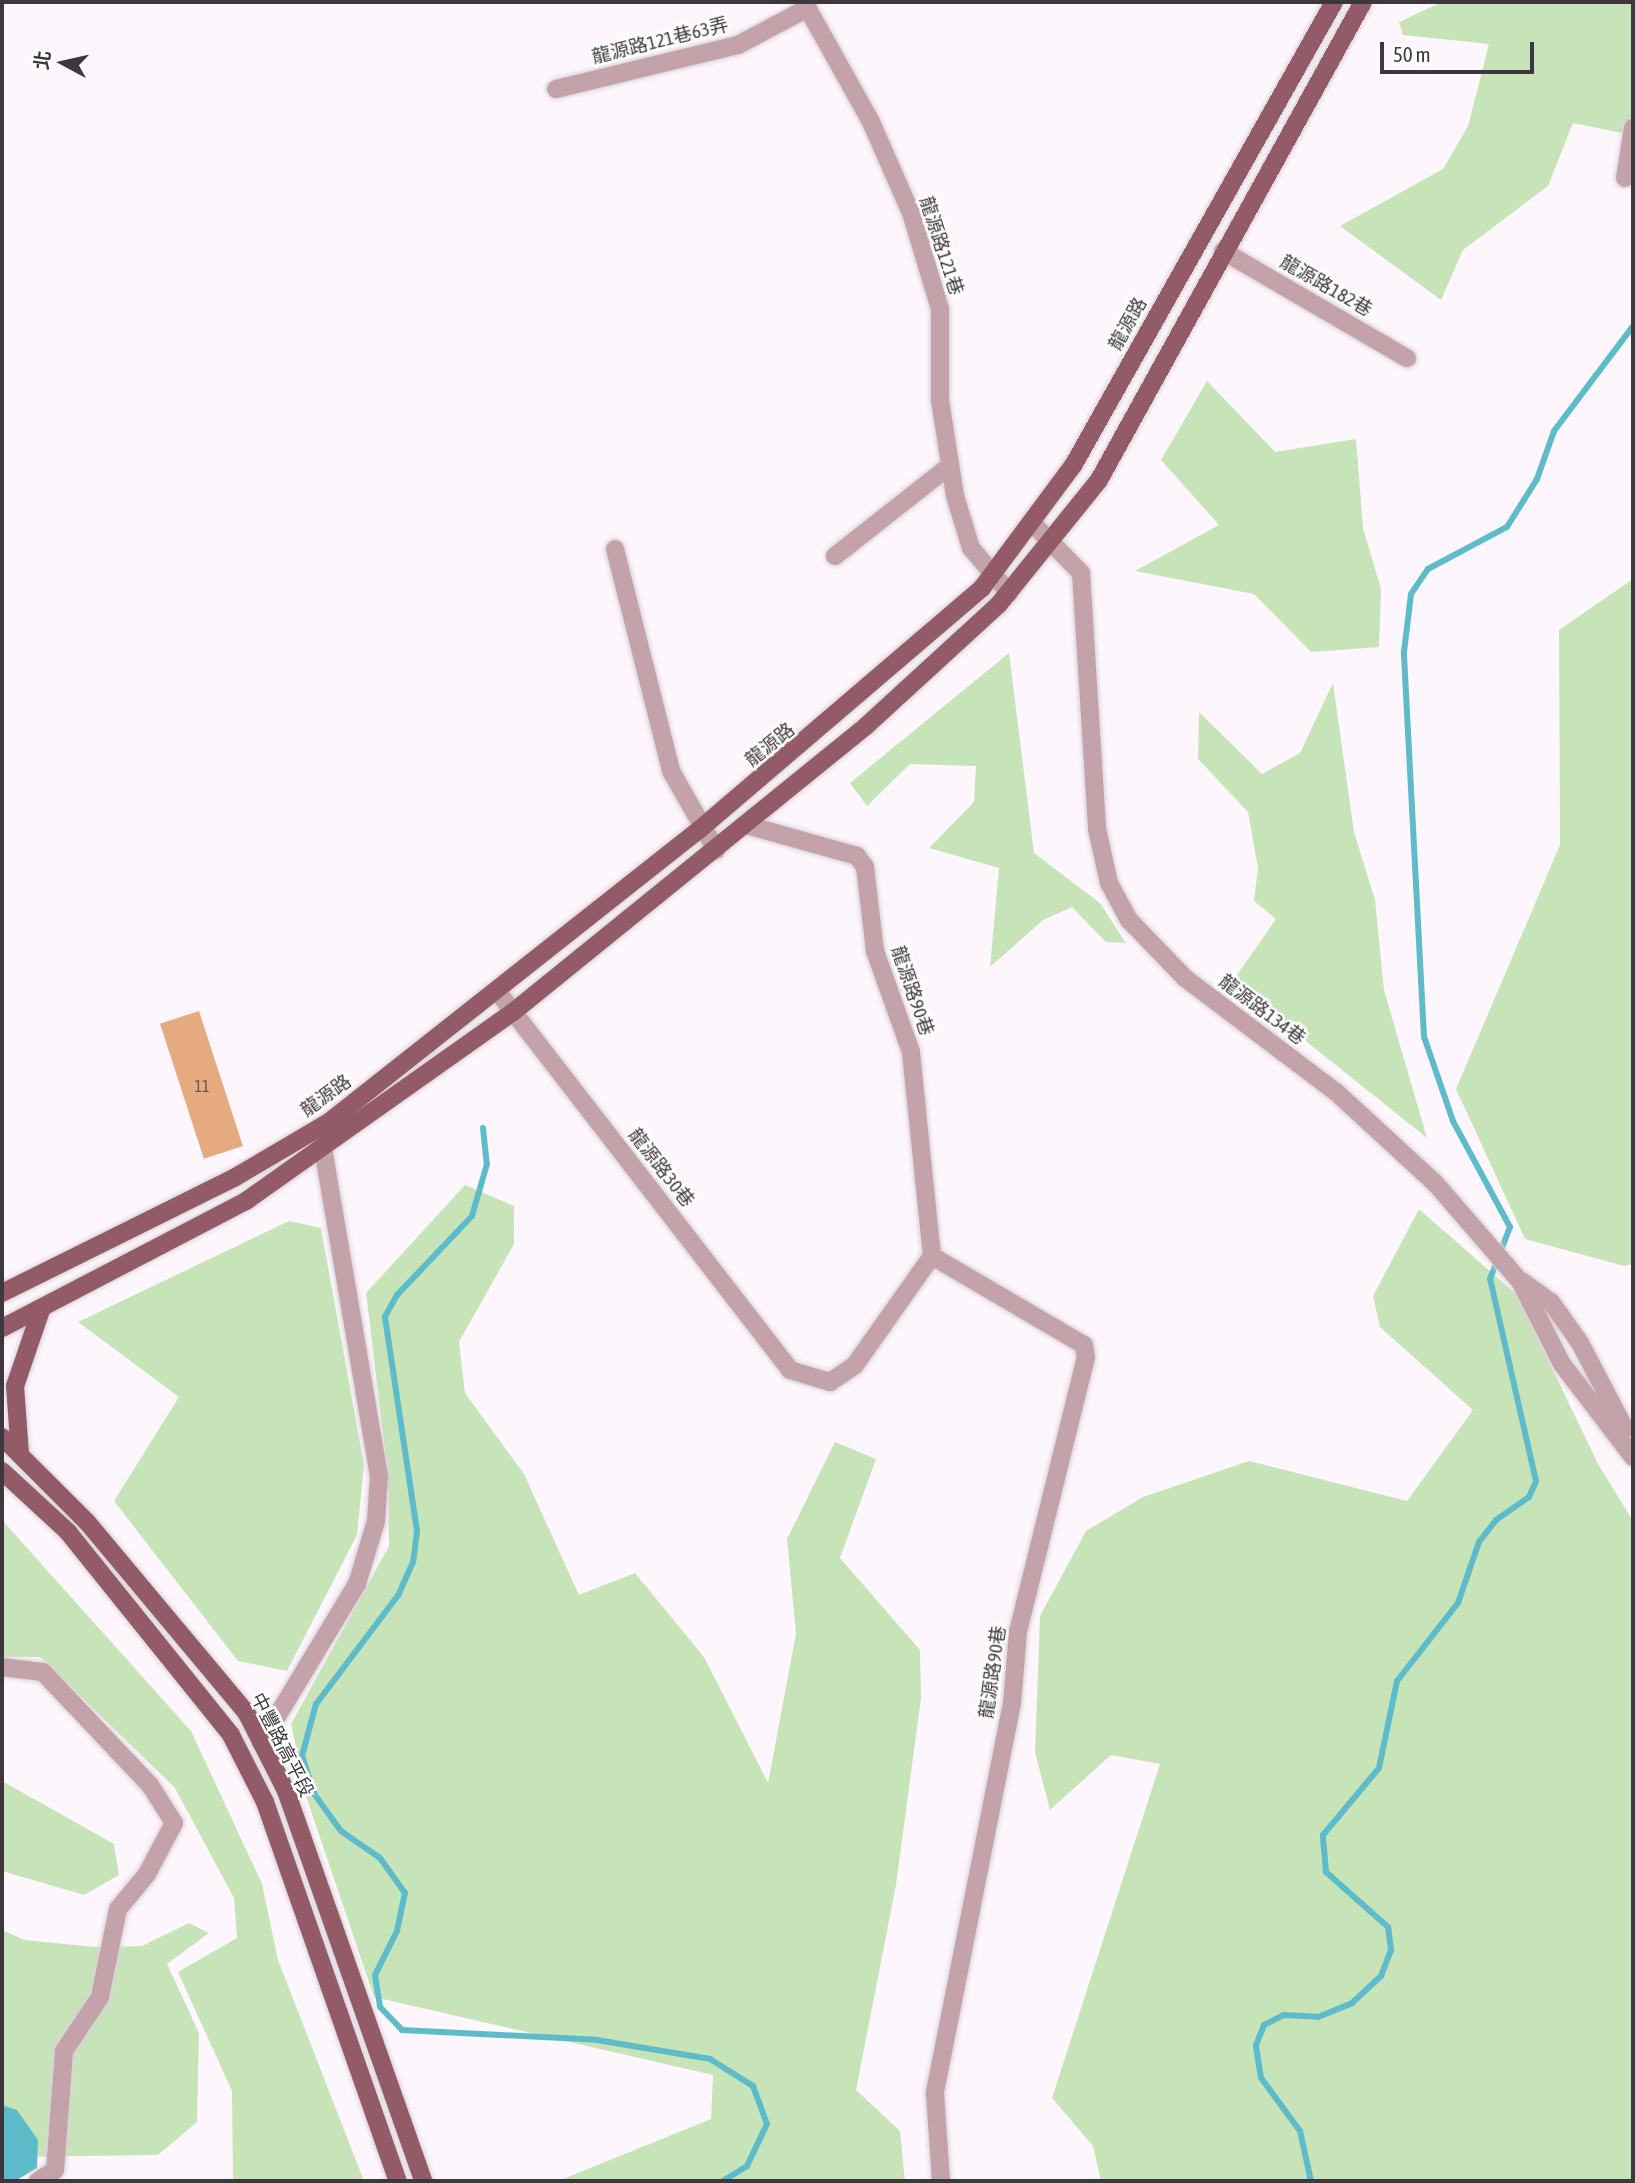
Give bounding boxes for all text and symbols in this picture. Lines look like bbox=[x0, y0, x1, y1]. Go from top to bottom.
street label: 龍源路121巷63弄 bbox=[589, 13, 731, 69]
north arrow bbox=[28, 28, 98, 98]
scale bar bbox=[1383, 28, 1537, 72]
text: 50 m bbox=[1393, 42, 1431, 66]
text: 北 bbox=[30, 49, 54, 71]
street label: 龍源路121巷 bbox=[914, 194, 968, 298]
street label: 龍源路182巷 bbox=[1276, 250, 1376, 322]
street label: 龍源路 bbox=[1104, 294, 1152, 354]
street label: 龍源路 bbox=[741, 718, 799, 772]
street label: 龍源路90巷 bbox=[886, 943, 938, 1039]
street label: 龍源路134巷 bbox=[1214, 970, 1310, 1050]
street label: 龍源路 bbox=[296, 1070, 356, 1122]
house number: 11 bbox=[194, 1076, 210, 1096]
street label: 龍源路30巷 bbox=[623, 1124, 699, 1212]
street label: 龍源路90巷 bbox=[975, 1624, 1011, 1720]
street label: 中豐路高平段 bbox=[246, 1689, 318, 1801]

